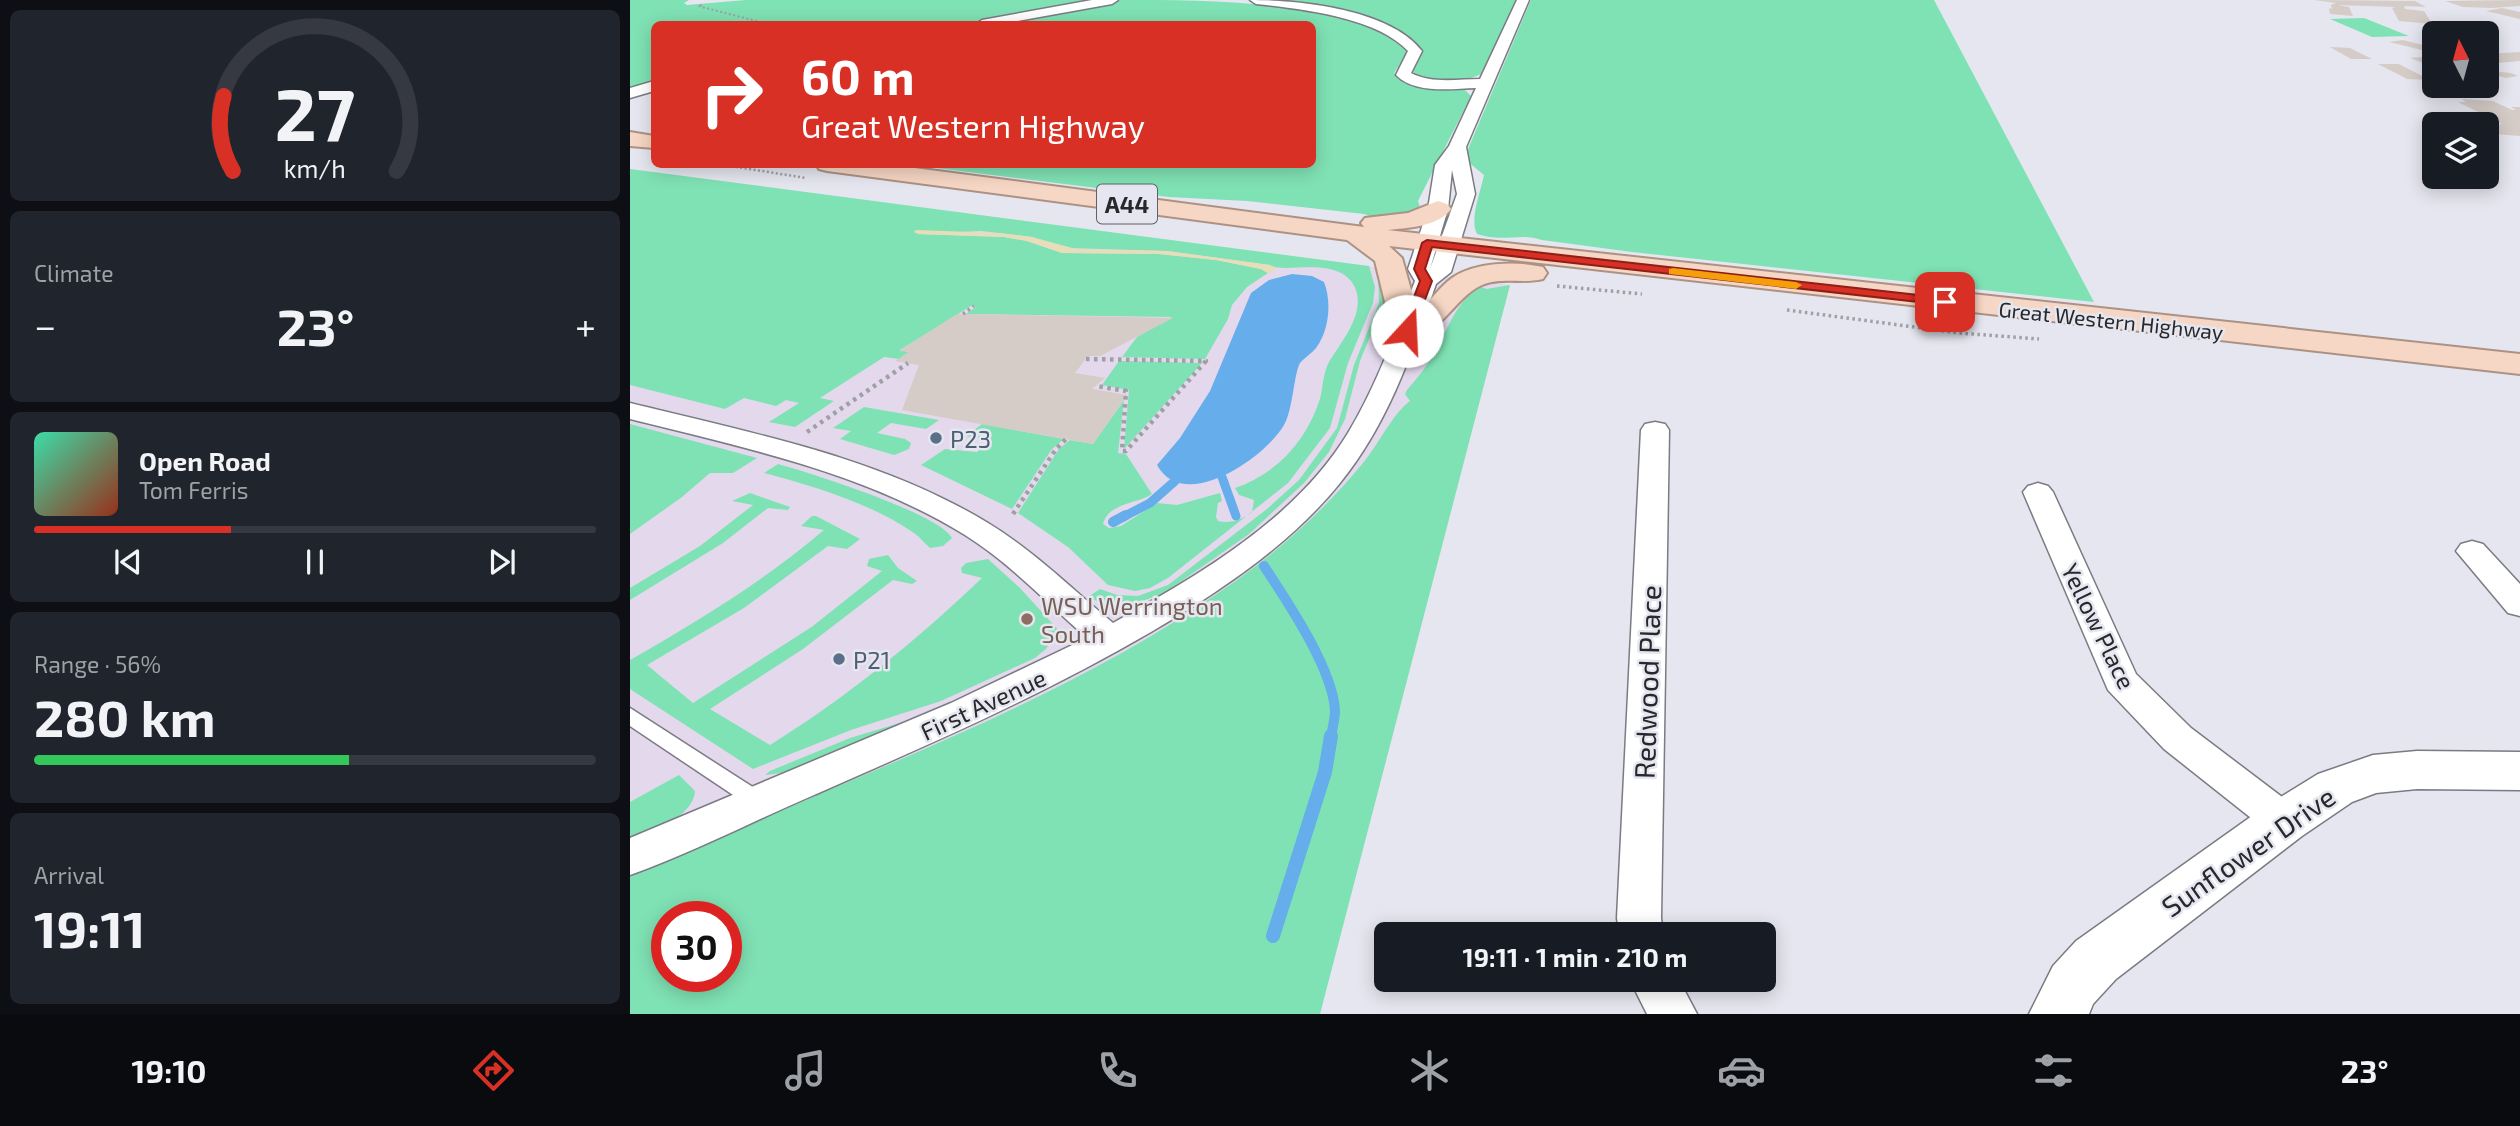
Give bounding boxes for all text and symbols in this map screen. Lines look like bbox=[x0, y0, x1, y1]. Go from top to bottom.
north arrow bbox=[2422, 21, 2499, 98]
map controls bbox=[2422, 21, 2499, 189]
text: 60 m bbox=[801, 46, 915, 105]
icon: right bbox=[686, 49, 777, 140]
text: 27 bbox=[275, 69, 355, 157]
text: Great Western Highway bbox=[801, 106, 1145, 144]
button: layers bbox=[2422, 112, 2499, 189]
text: km/h bbox=[284, 153, 346, 183]
road number: A44 bbox=[1097, 184, 1157, 224]
text: Climate bbox=[34, 259, 114, 287]
pin bbox=[1915, 272, 1975, 332]
icon: arrive bbox=[1926, 283, 1964, 321]
text: 23° bbox=[277, 294, 354, 356]
position arrow bbox=[1370, 294, 1444, 368]
street label: Great Western Highway bbox=[1997, 296, 2225, 344]
text: − bbox=[34, 302, 56, 348]
text: + bbox=[575, 302, 596, 348]
place label: P23 bbox=[950, 424, 991, 453]
marker: P23 bbox=[928, 430, 944, 446]
text: Open Road bbox=[139, 445, 271, 476]
text: Tom Ferris bbox=[139, 476, 248, 504]
icon: previous bbox=[109, 543, 147, 581]
icon: pause bbox=[296, 543, 334, 581]
icon: next bbox=[483, 543, 521, 581]
street label: Yellow Place bbox=[2056, 558, 2142, 694]
street label: Redwood Place bbox=[1627, 584, 1667, 780]
place label: WSU Werrington South bbox=[1041, 591, 1223, 648]
marker: WSU Werrington South bbox=[1019, 611, 1035, 627]
place label: P21 bbox=[853, 645, 890, 674]
text: Range · 56% bbox=[34, 650, 161, 678]
marker: P21 bbox=[831, 651, 847, 667]
street label: First Avenue bbox=[916, 662, 1050, 746]
text: 280 km bbox=[34, 685, 216, 747]
street label: Sunflower Drive bbox=[2155, 779, 2341, 923]
text: Arrival bbox=[34, 861, 104, 889]
text: 19:11 bbox=[34, 896, 145, 958]
speed limit sign: 30 bbox=[651, 901, 742, 992]
text: 19:11 · 1 min · 210 m bbox=[1462, 941, 1688, 972]
icon: directions bbox=[469, 1046, 518, 1095]
icon: music bbox=[781, 1046, 830, 1095]
icon: phone bbox=[1093, 1046, 1142, 1095]
icon: climate bbox=[1405, 1046, 1454, 1095]
icon: car bbox=[1717, 1046, 1766, 1095]
icon: filters bbox=[2029, 1046, 2078, 1095]
text: 19:10 bbox=[131, 1051, 206, 1089]
text: 23° bbox=[2341, 1051, 2389, 1089]

